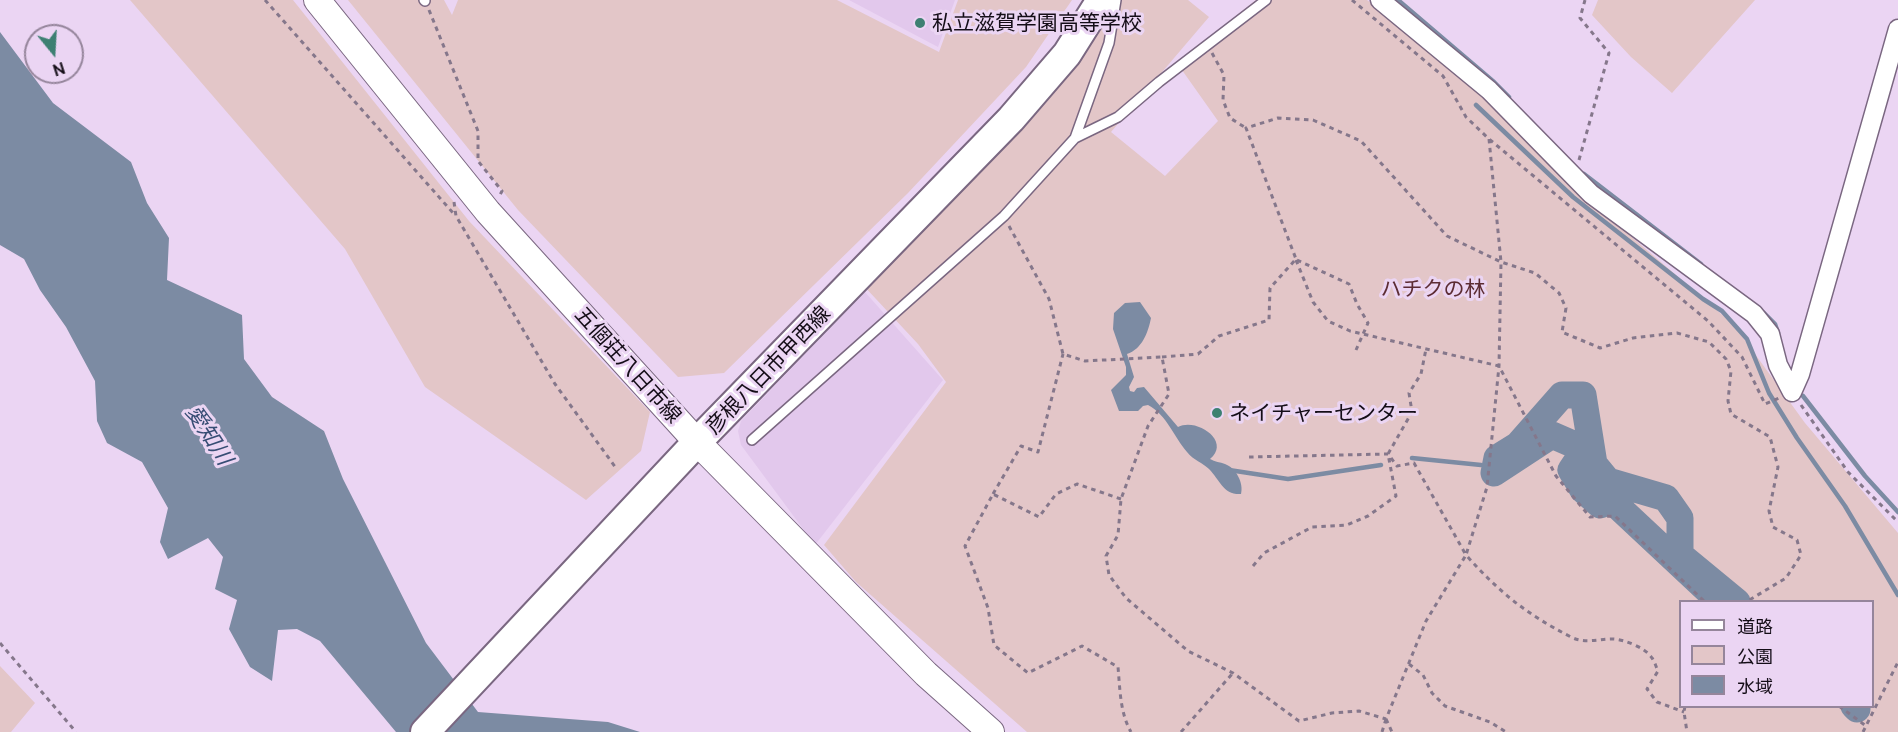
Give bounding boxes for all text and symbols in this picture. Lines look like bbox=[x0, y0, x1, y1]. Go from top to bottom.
place label: 私立滋賀学園高等学校 bbox=[932, 10, 1142, 36]
marker: 私立滋賀学園高等学校 bbox=[913, 16, 927, 30]
north arrow bbox=[24, 24, 84, 84]
text: N bbox=[50, 59, 67, 80]
park label: ハチクの林 bbox=[1381, 276, 1485, 302]
street label: 彦根八日市甲西線 bbox=[701, 301, 835, 439]
street label: 五個荘八日市線 bbox=[569, 302, 687, 428]
water label: 愛知川 bbox=[180, 400, 238, 470]
place label: ネイチャーセンター bbox=[1229, 400, 1418, 426]
marker: ネイチャーセンター bbox=[1210, 406, 1224, 420]
legend bbox=[1679, 600, 1874, 708]
text: 道路 bbox=[1737, 616, 1773, 636]
text: 公園 bbox=[1737, 646, 1773, 666]
text: 水域 bbox=[1737, 676, 1773, 696]

